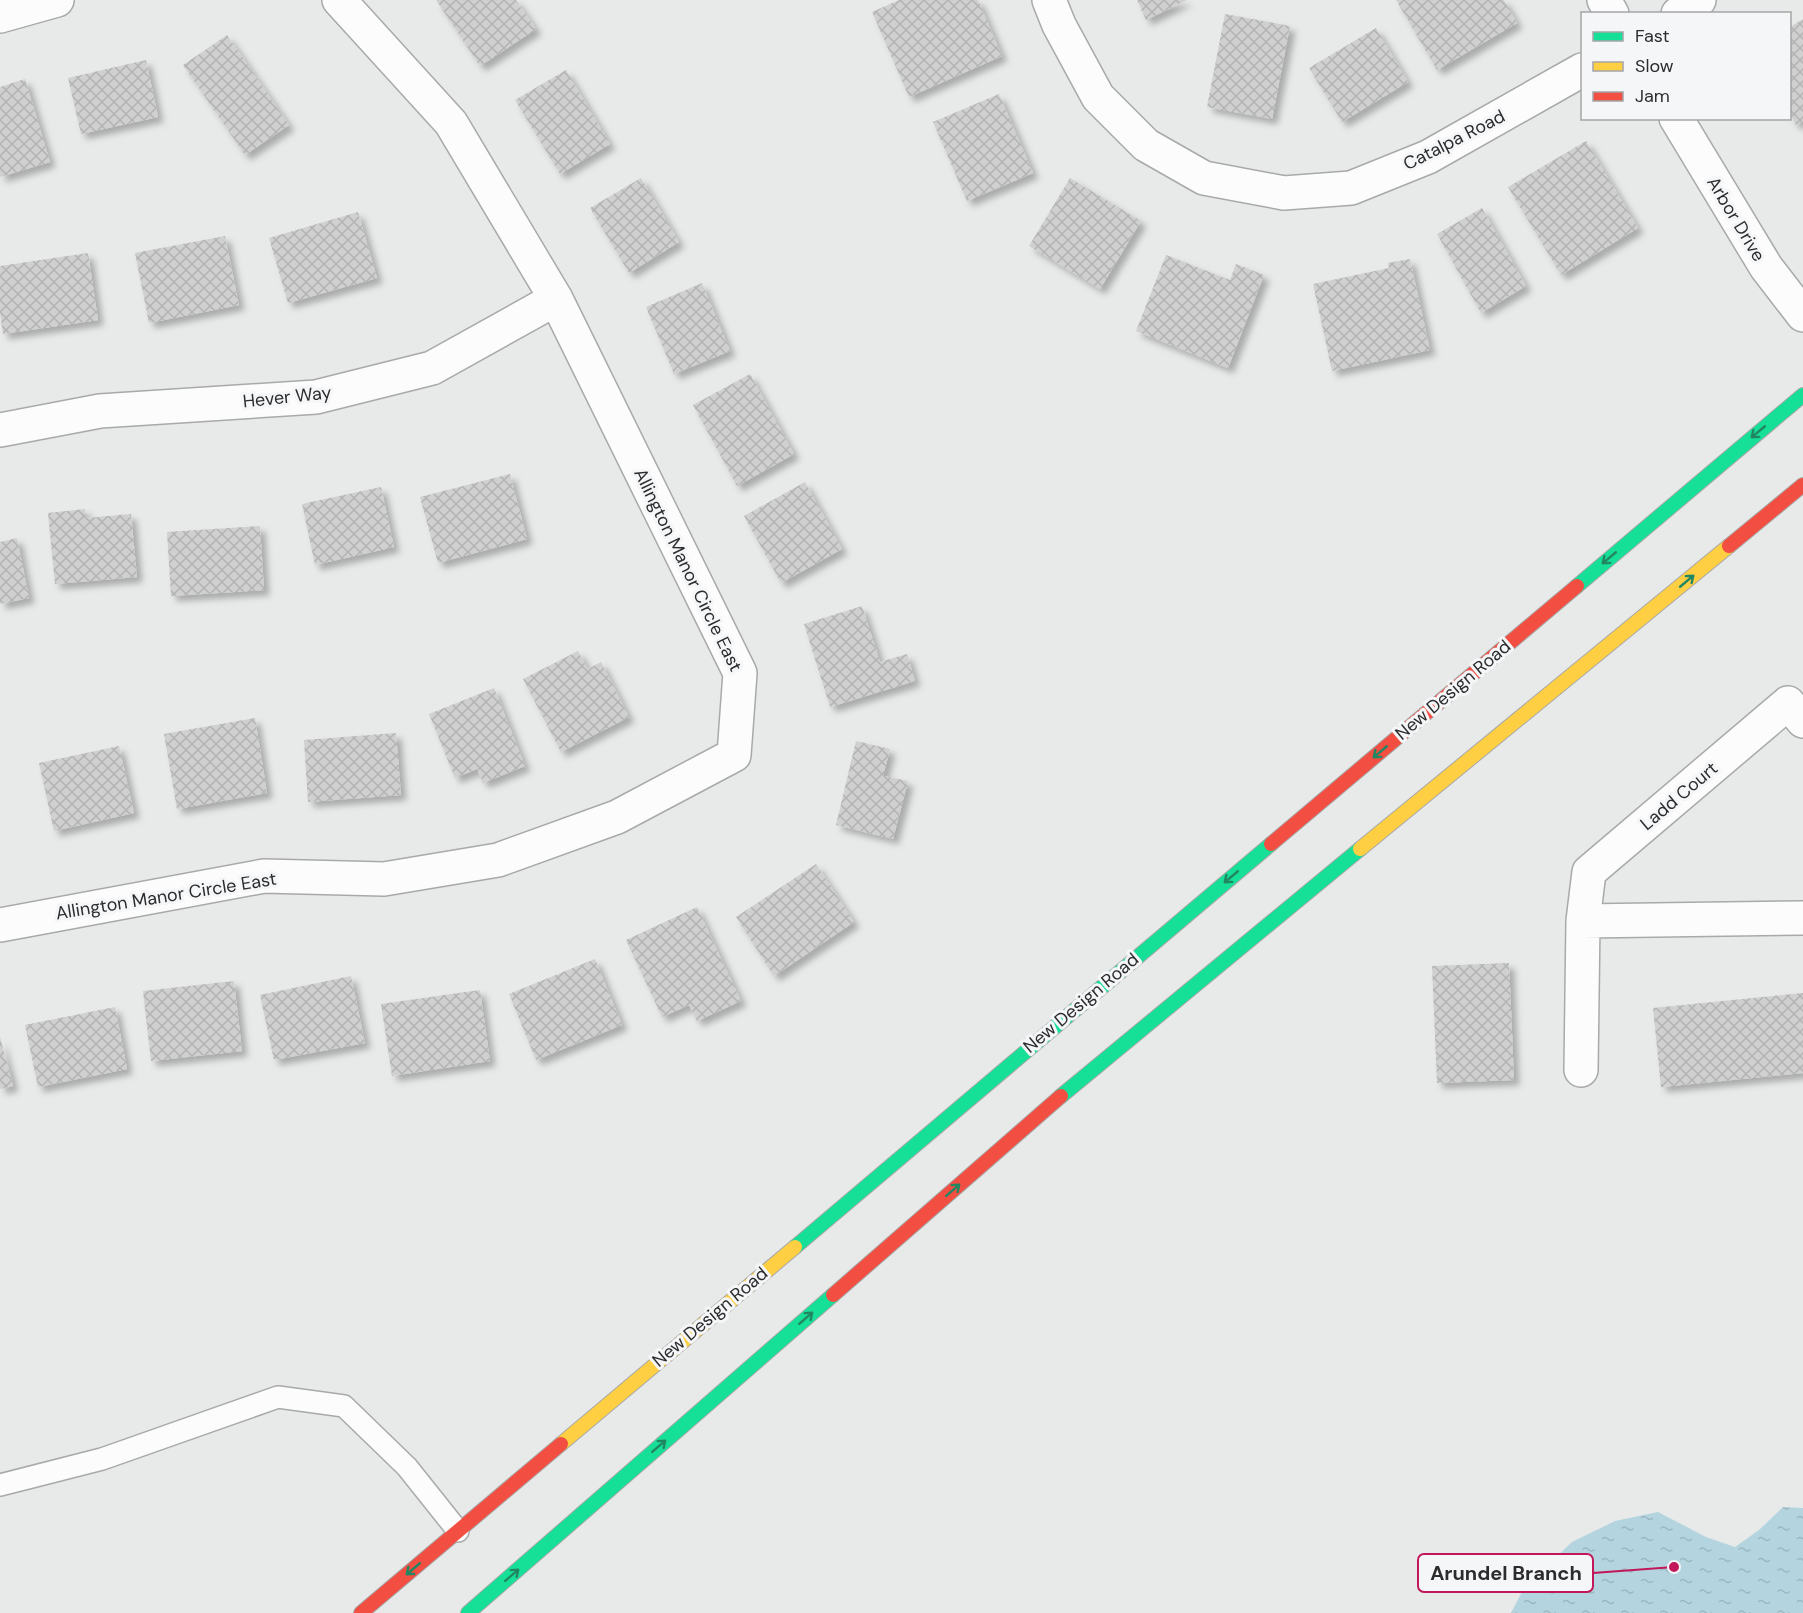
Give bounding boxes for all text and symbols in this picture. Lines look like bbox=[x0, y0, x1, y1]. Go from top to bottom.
legend bbox=[1581, 12, 1791, 120]
text: Fast bbox=[1635, 24, 1670, 48]
text: Slow bbox=[1635, 54, 1674, 78]
text: Jam bbox=[1635, 84, 1670, 108]
street label: Catalpa Road bbox=[1399, 104, 1509, 176]
street label: Arbor Drive bbox=[1701, 172, 1771, 266]
street label: Hever Way bbox=[242, 380, 332, 414]
one-way arrow bbox=[1750, 426, 1766, 439]
street label: Allington Manor Circle East bbox=[628, 464, 748, 676]
one-way arrow bbox=[1602, 551, 1617, 565]
one-way arrow bbox=[1679, 575, 1695, 588]
street label: New Design Road bbox=[1390, 635, 1516, 745]
one-way arrow bbox=[1372, 745, 1388, 758]
street label: Ladd Court bbox=[1635, 757, 1723, 835]
street label: Allington Manor Circle East bbox=[54, 867, 278, 925]
one-way arrow bbox=[1223, 871, 1239, 884]
street label: New Design Road bbox=[1018, 948, 1144, 1058]
one-way arrow bbox=[945, 1183, 960, 1197]
street label: New Design Road bbox=[647, 1262, 773, 1372]
one-way arrow bbox=[798, 1311, 813, 1325]
one-way arrow bbox=[651, 1440, 667, 1453]
callout: Arundel Branch bbox=[1418, 1554, 1593, 1592]
text: Arundel Branch bbox=[1430, 1560, 1582, 1586]
one-way arrow bbox=[405, 1562, 421, 1575]
one-way arrow bbox=[504, 1568, 520, 1581]

